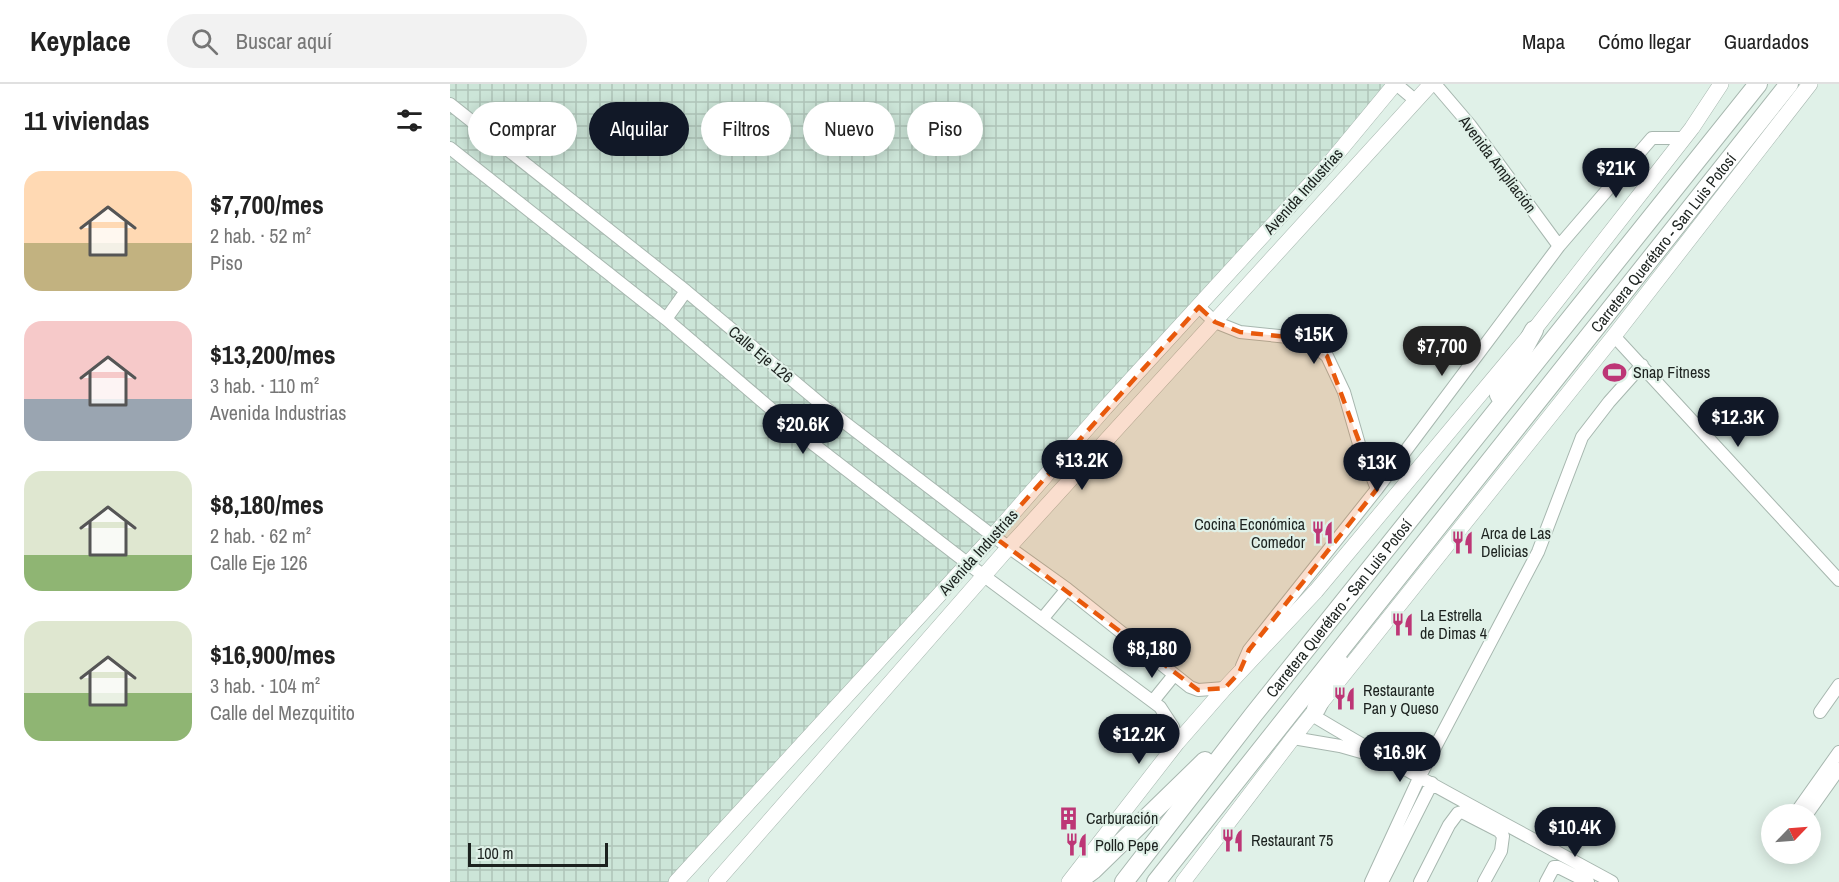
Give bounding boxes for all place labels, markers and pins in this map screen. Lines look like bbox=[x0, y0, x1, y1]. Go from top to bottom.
pin: $21K bbox=[1580, 148, 1652, 199]
pin: $15K bbox=[1278, 314, 1350, 365]
pin: $7,700 bbox=[1393, 326, 1491, 377]
sports icon: Snap Fitness bbox=[1602, 359, 1628, 385]
place label: Snap Fitness bbox=[1633, 361, 1710, 383]
pin: $12.3K bbox=[1689, 397, 1787, 448]
pin: $20.6K bbox=[754, 404, 852, 455]
pin: $13.2K bbox=[1033, 440, 1131, 491]
pin: $13K bbox=[1341, 442, 1413, 493]
place label: Cocina Económica Comedor bbox=[1194, 513, 1306, 553]
restaurant icon: Cocina Económica Comedor bbox=[1310, 520, 1336, 546]
place label: Arca de Las Delicias bbox=[1480, 522, 1551, 562]
restaurant icon: Arca de Las Delicias bbox=[1450, 529, 1476, 555]
place label: La Estrella de Dimas 4 bbox=[1420, 604, 1487, 644]
restaurant icon: La Estrella de Dimas 4 bbox=[1389, 611, 1415, 637]
pin: $8,180 bbox=[1103, 628, 1201, 679]
place label: Restaurante Pan y Queso bbox=[1363, 679, 1439, 719]
restaurant icon: Restaurante Pan y Queso bbox=[1332, 686, 1358, 712]
pin: $12.2K bbox=[1090, 714, 1188, 765]
pin: $16.9K bbox=[1351, 732, 1449, 783]
building icon: Carburación bbox=[1055, 805, 1081, 831]
place label: Carburación bbox=[1086, 807, 1158, 829]
pin: $10.4K bbox=[1526, 807, 1624, 858]
restaurant icon: Restaurant 75 bbox=[1220, 827, 1246, 853]
place label: Restaurant 75 bbox=[1251, 829, 1333, 851]
restaurant icon: Pollo Pepe bbox=[1064, 832, 1090, 858]
place label: Pollo Pepe bbox=[1095, 834, 1158, 856]

